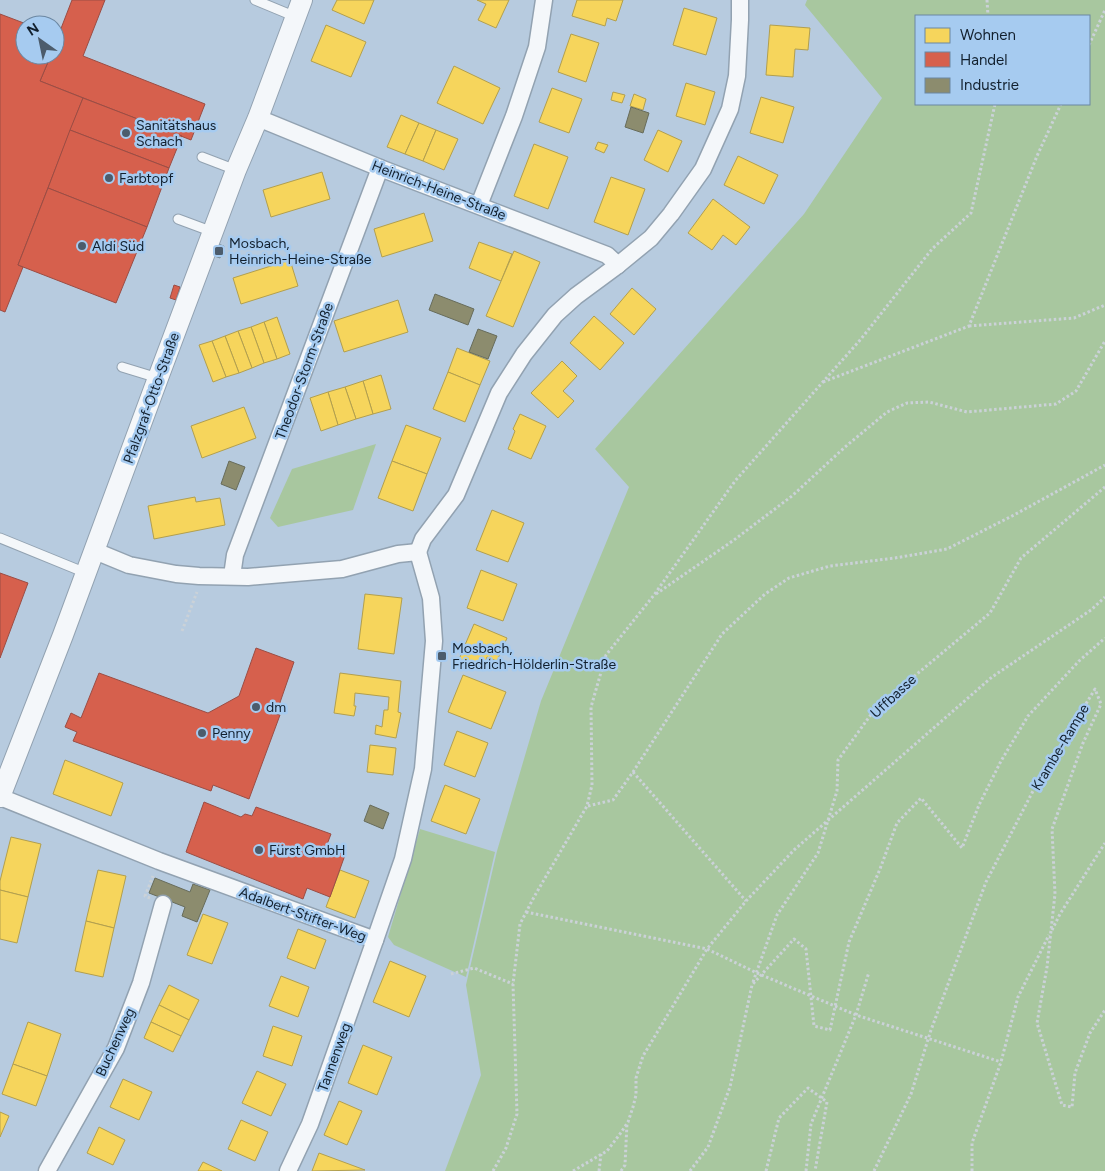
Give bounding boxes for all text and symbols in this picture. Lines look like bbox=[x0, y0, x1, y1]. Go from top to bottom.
north arrow bbox=[15, 15, 65, 65]
legend bbox=[915, 15, 1090, 105]
text: N bbox=[24, 19, 42, 40]
text: Wohnen bbox=[960, 26, 1016, 44]
text: Handel bbox=[960, 51, 1008, 69]
text: Industrie bbox=[960, 76, 1019, 94]
place label: Sanitätshaus Schach bbox=[136, 117, 216, 150]
marker: Sanitätshaus Schach bbox=[120, 127, 132, 139]
street label: Heinrich-Heine-Straße bbox=[369, 157, 509, 224]
place label: Farbtopf bbox=[119, 170, 174, 187]
marker: Farbtopf bbox=[103, 172, 115, 184]
place label: Mosbach, Heinrich-Heine-Straße bbox=[229, 235, 372, 268]
place label: Aldi Süd bbox=[92, 238, 144, 255]
marker: Aldi Süd bbox=[76, 240, 88, 252]
marker: Mosbach, Heinrich-Heine-Straße bbox=[213, 245, 225, 257]
street label: Theodor-Storm-Straße bbox=[272, 300, 337, 442]
street label: Pfalzgraf-Otto-Straße bbox=[120, 330, 183, 466]
place label: Mosbach, Friedrich-Hölderlin-Straße bbox=[452, 640, 616, 673]
marker: Mosbach, Friedrich-Hölderlin-Straße bbox=[436, 650, 448, 662]
street label: Uffbasse bbox=[867, 671, 920, 722]
place label: dm bbox=[266, 699, 286, 716]
marker: dm bbox=[250, 701, 262, 713]
street label: Krambe-Rampe bbox=[1028, 701, 1093, 794]
place label: Penny bbox=[212, 725, 251, 742]
marker: Penny bbox=[196, 727, 208, 739]
place label: Fürst GmbH bbox=[269, 842, 346, 859]
marker: Fürst GmbH bbox=[253, 844, 265, 856]
street label: Adalbert-Stifter-Weg bbox=[237, 884, 369, 945]
street label: Buchenweg bbox=[92, 1005, 139, 1079]
street label: Tannenweg bbox=[314, 1021, 355, 1094]

